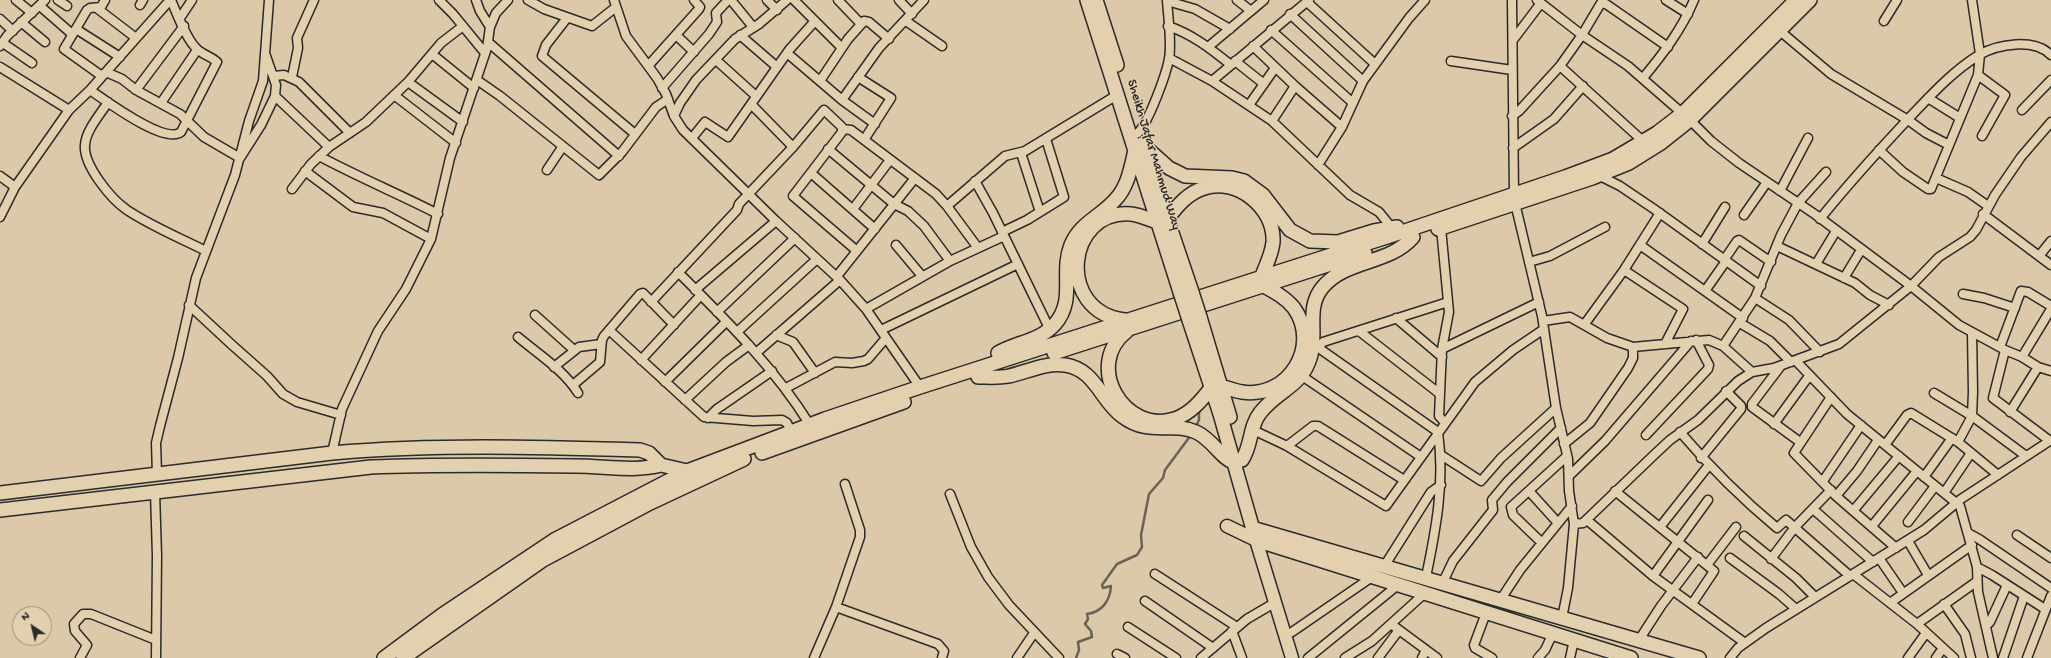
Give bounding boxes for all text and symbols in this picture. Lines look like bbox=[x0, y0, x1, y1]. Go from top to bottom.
street label: Sheikh Jafar Mahmud Way bbox=[1122, 78, 1184, 232]
north arrow bbox=[12, 606, 52, 646]
text: N bbox=[19, 610, 32, 624]

